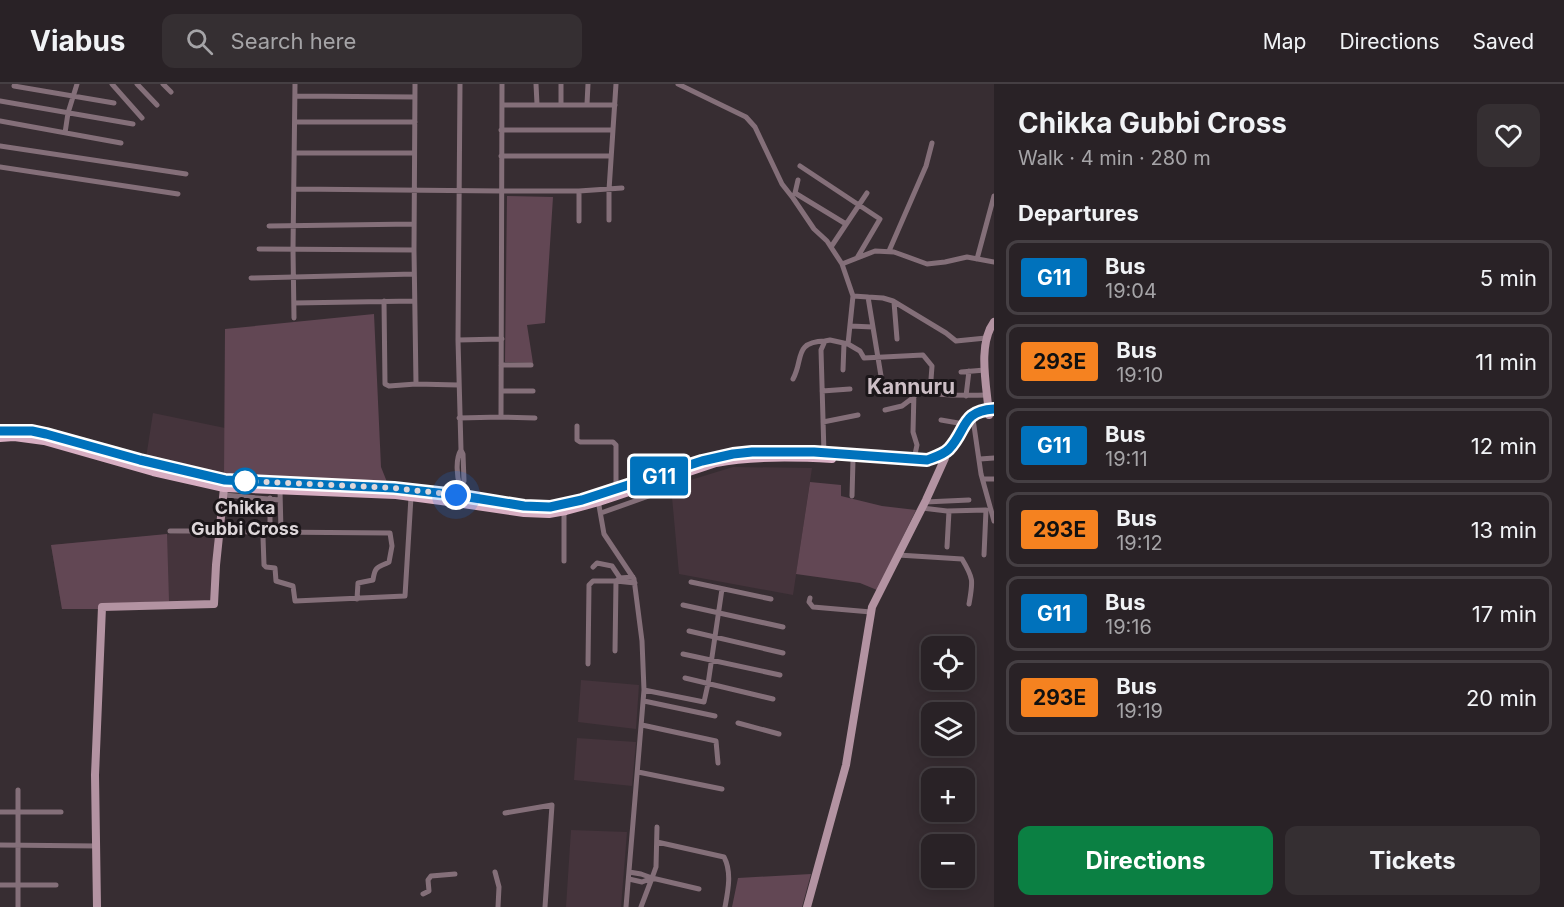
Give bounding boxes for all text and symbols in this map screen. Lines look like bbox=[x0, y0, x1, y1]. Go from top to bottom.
search box bbox=[162, 14, 582, 68]
text: Viabus bbox=[30, 24, 126, 58]
icon: search bbox=[183, 25, 216, 58]
text: Search here bbox=[231, 28, 356, 54]
text: Map bbox=[1263, 29, 1306, 54]
text: Directions bbox=[1339, 29, 1440, 54]
text: Saved bbox=[1473, 29, 1534, 54]
button: heart bbox=[1477, 104, 1540, 167]
text: Chikka Gubbi Cross bbox=[1018, 106, 1287, 140]
text: Walk · 4 min · 280 m bbox=[1018, 146, 1211, 170]
text: Departures bbox=[1018, 200, 1139, 226]
text: Bus bbox=[1105, 253, 1146, 279]
text: G11 bbox=[1037, 265, 1071, 290]
text: 5 min bbox=[1480, 265, 1537, 291]
text: 19:04 bbox=[1105, 279, 1157, 303]
text: Bus bbox=[1116, 337, 1157, 363]
text: 293E bbox=[1033, 349, 1086, 374]
text: 11 min bbox=[1475, 349, 1537, 375]
text: 19:10 bbox=[1116, 363, 1163, 387]
district label: Kannuru bbox=[867, 374, 955, 399]
text: Bus bbox=[1105, 421, 1146, 447]
text: G11 bbox=[1037, 433, 1071, 458]
text: 12 min bbox=[1471, 433, 1537, 459]
text: 19:11 bbox=[1105, 447, 1148, 471]
line badge: G11 bbox=[624, 456, 694, 496]
text: G11 bbox=[642, 464, 676, 489]
marker: Chikka Gubbi Cross bbox=[232, 468, 258, 494]
your location bbox=[441, 480, 471, 510]
place label: Chikka Gubbi Cross bbox=[191, 497, 299, 539]
text: Bus bbox=[1116, 505, 1157, 531]
text: 293E bbox=[1033, 517, 1086, 542]
text: 13 min bbox=[1471, 517, 1537, 543]
text: 19:12 bbox=[1116, 531, 1163, 555]
text: Bus bbox=[1105, 589, 1146, 615]
text: G11 bbox=[1037, 601, 1071, 626]
text: 17 min bbox=[1472, 601, 1537, 627]
text: 19:16 bbox=[1105, 615, 1152, 639]
map controls bbox=[921, 636, 975, 888]
button: locate bbox=[921, 636, 975, 690]
text: Bus bbox=[1116, 673, 1157, 699]
text: 293E bbox=[1033, 685, 1086, 710]
text: 20 min bbox=[1466, 685, 1537, 711]
text: 19:19 bbox=[1116, 699, 1163, 723]
button: layers bbox=[921, 702, 975, 756]
button: + bbox=[921, 768, 975, 822]
button: Directions bbox=[1018, 826, 1273, 895]
button: Tickets bbox=[1285, 826, 1540, 895]
button: − bbox=[921, 834, 975, 888]

